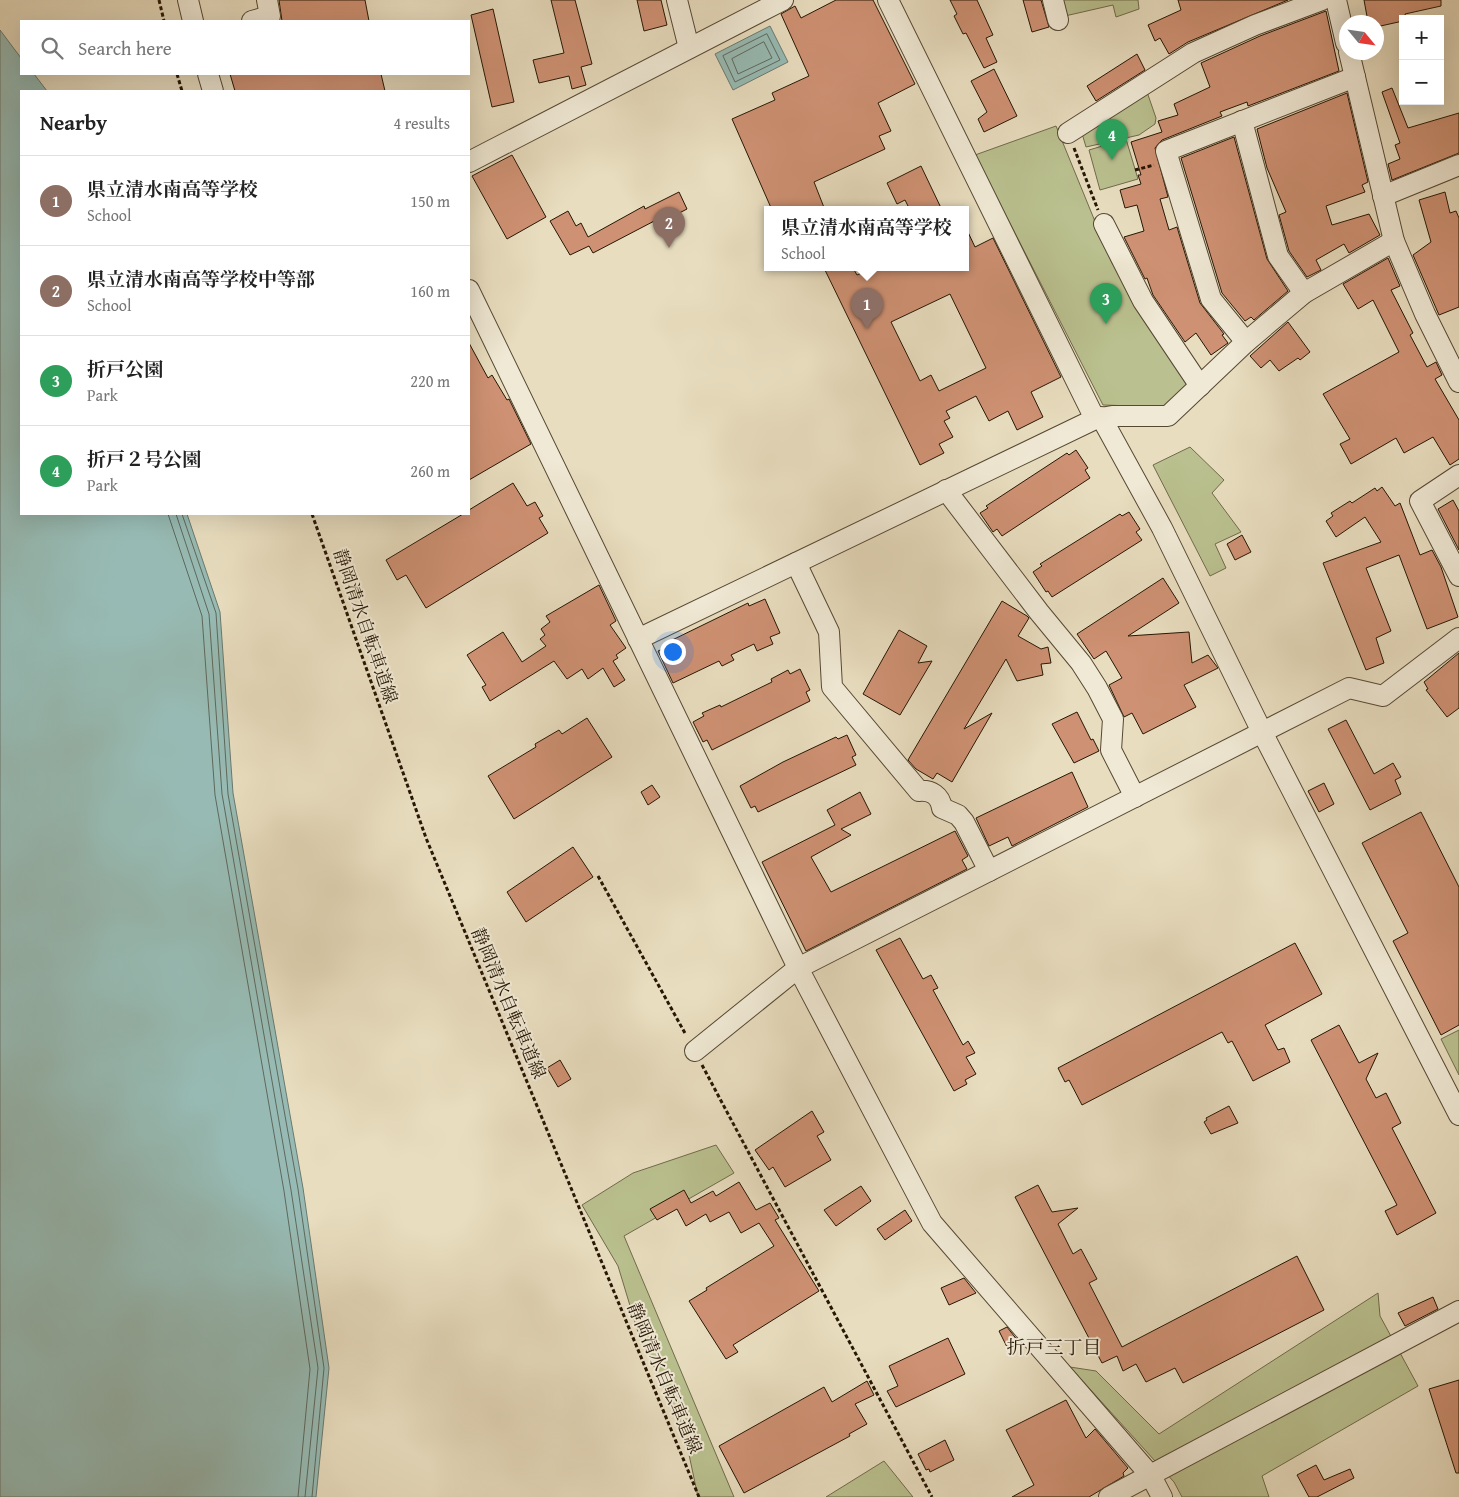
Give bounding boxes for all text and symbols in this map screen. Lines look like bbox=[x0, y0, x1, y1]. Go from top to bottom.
north arrow bbox=[1339, 15, 1384, 60]
map controls bbox=[1399, 15, 1444, 105]
button: + bbox=[1399, 15, 1444, 60]
search box bbox=[20, 20, 470, 75]
icon: search bbox=[38, 34, 66, 62]
text: Search here bbox=[78, 34, 172, 62]
button: − bbox=[1399, 60, 1444, 105]
text: Nearby bbox=[40, 107, 107, 138]
text: 4 results bbox=[393, 111, 450, 135]
pin: 4 bbox=[1096, 119, 1128, 160]
text: 県立清水南高等学校 bbox=[87, 175, 258, 203]
text: 1 bbox=[52, 189, 60, 213]
text: 150 m bbox=[410, 189, 450, 213]
text: School bbox=[87, 203, 131, 227]
popup bbox=[764, 206, 969, 271]
pin: 2 bbox=[653, 207, 685, 248]
text: 県立清水南高等学校 bbox=[781, 213, 952, 241]
text: School bbox=[781, 241, 825, 265]
text: 県立清水南高等学校中等部 bbox=[87, 265, 315, 293]
text: 2 bbox=[52, 279, 60, 303]
text: 160 m bbox=[410, 279, 450, 303]
pin: 3 bbox=[1090, 283, 1122, 324]
pin: 1 bbox=[851, 288, 883, 329]
text: School bbox=[87, 293, 131, 317]
text: 折戸公園 bbox=[87, 355, 163, 383]
text: 3 bbox=[52, 369, 60, 393]
text: 220 m bbox=[410, 369, 450, 393]
text: Park bbox=[87, 383, 118, 407]
text: 折戸２号公園 bbox=[87, 445, 201, 473]
text: 4 bbox=[52, 459, 60, 483]
text: 260 m bbox=[410, 459, 450, 483]
text: Park bbox=[87, 473, 118, 497]
street label: 静岡清水自転車道線 bbox=[327, 545, 405, 707]
your location bbox=[660, 639, 686, 665]
street label: 静岡清水自転車道線 bbox=[465, 923, 553, 1083]
street label: 静岡清水自転車道線 bbox=[621, 1298, 709, 1458]
district label: 折戸三丁目 bbox=[1006, 1333, 1102, 1361]

